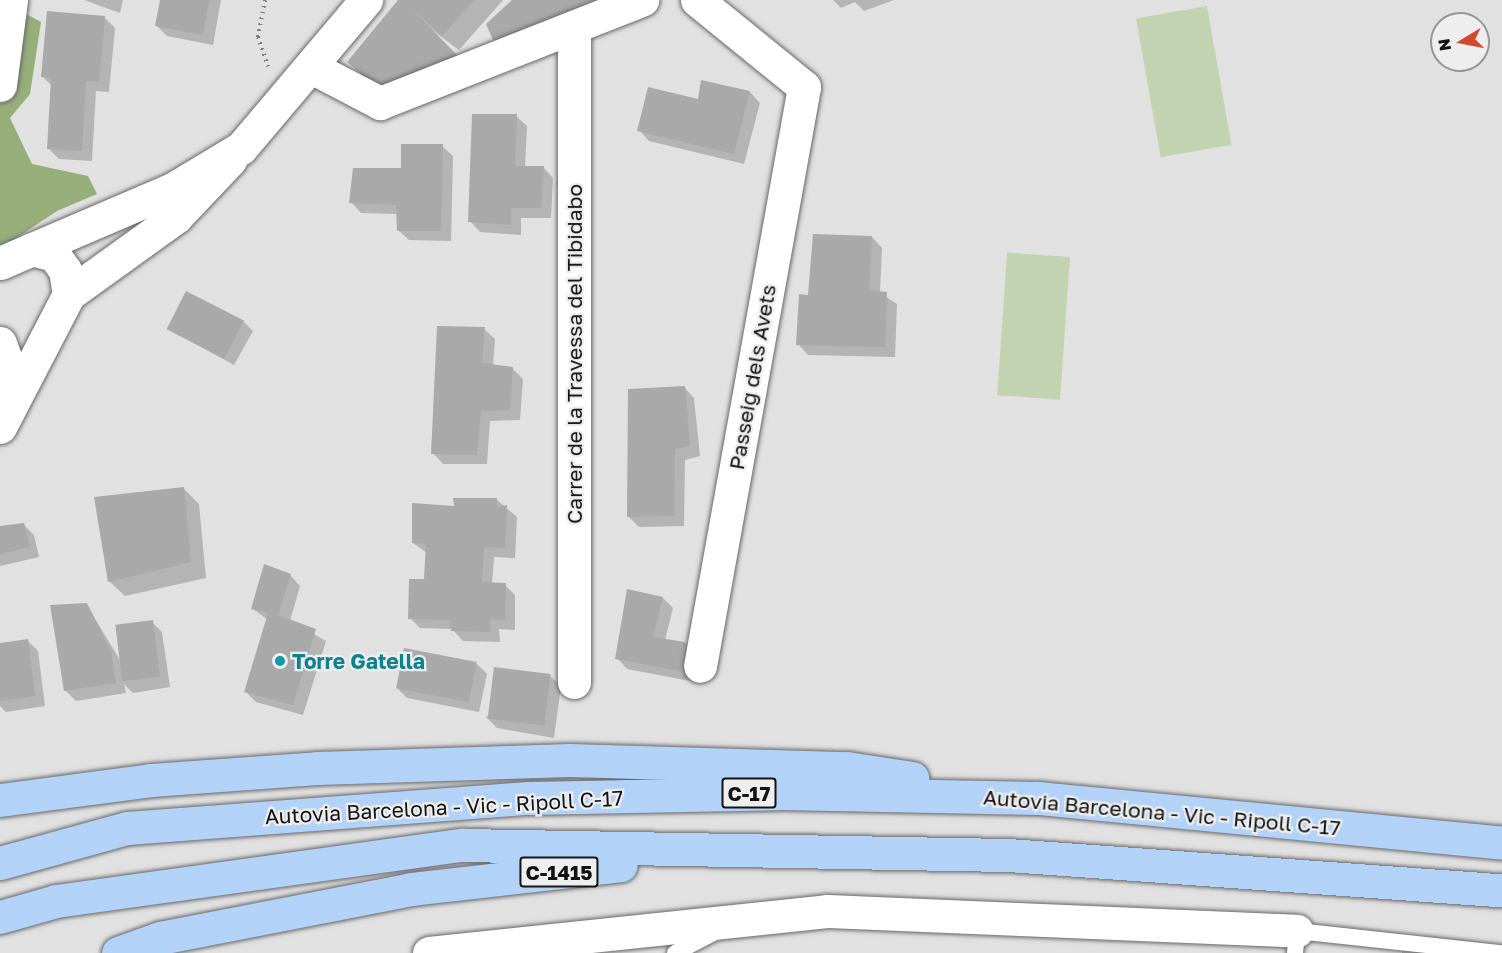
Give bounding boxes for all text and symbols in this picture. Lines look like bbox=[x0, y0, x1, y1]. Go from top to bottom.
north arrow bbox=[1430, 12, 1490, 72]
text: N bbox=[1433, 37, 1455, 53]
street label: Carrer de la Travessa del Tibidabo bbox=[561, 184, 587, 524]
street label: Passeig dels Avets bbox=[723, 282, 781, 472]
place label: Torre Gatella bbox=[292, 648, 425, 674]
marker: Torre Gatella bbox=[273, 654, 287, 668]
road number: C-17 bbox=[720, 776, 777, 810]
street label: Autovia Barcelona - Vic - Ripoll C-17 bbox=[982, 784, 1342, 840]
street label: Autovia Barcelona - Vic - Ripoll C-17 bbox=[264, 785, 624, 829]
road number: C-1415 bbox=[518, 855, 600, 889]

